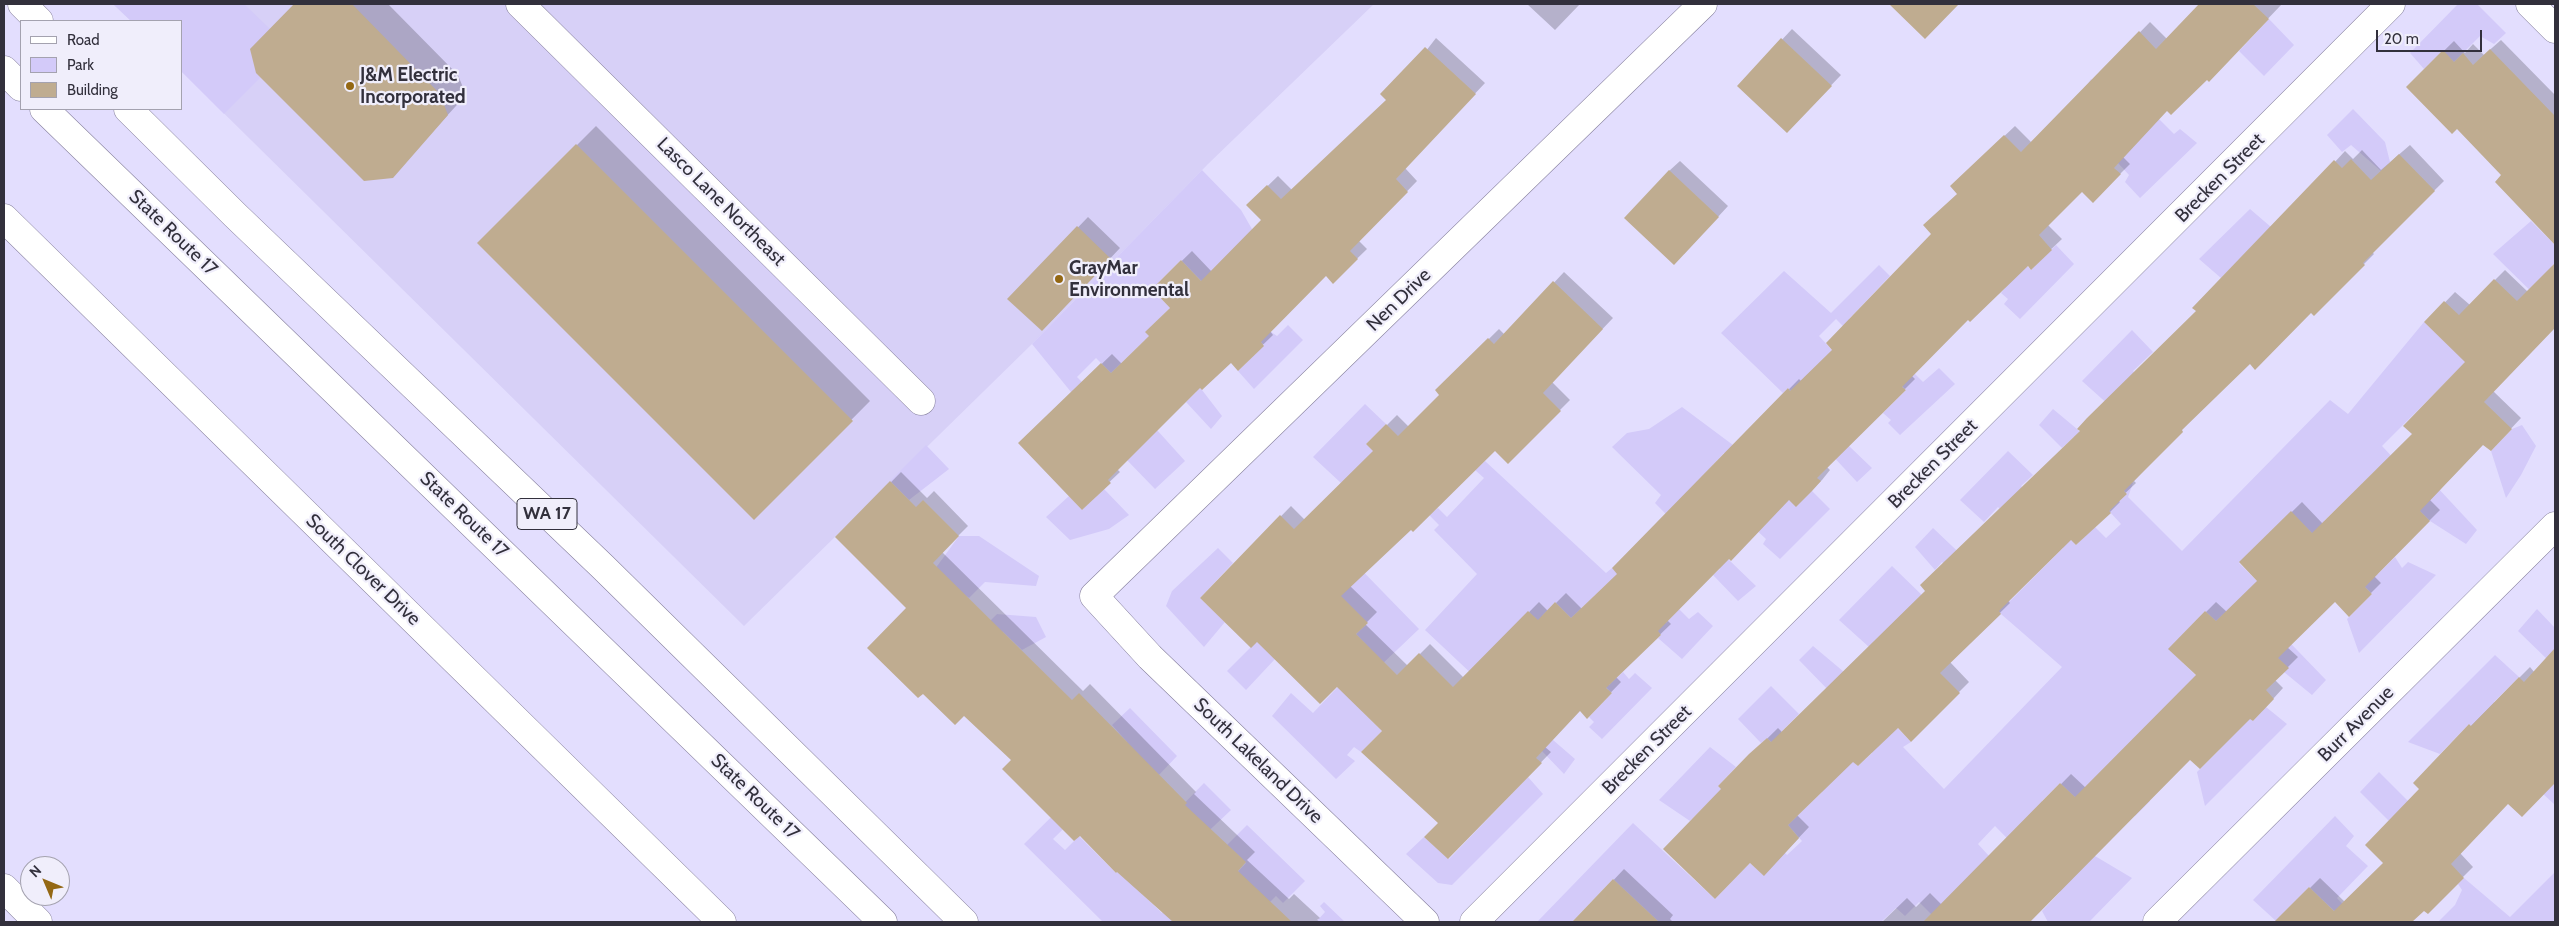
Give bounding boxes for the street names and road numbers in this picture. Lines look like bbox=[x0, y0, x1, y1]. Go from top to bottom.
street label: Brecken Street bbox=[2171, 129, 2269, 227]
street label: Lasco Lane Northeast bbox=[652, 133, 790, 271]
street label: State Route 17 bbox=[124, 185, 222, 281]
street label: Nen Drive bbox=[1362, 264, 1436, 336]
street label: Brecken Street bbox=[1884, 415, 1982, 513]
street label: State Route 17 bbox=[415, 467, 513, 563]
road number: WA 17 bbox=[517, 498, 577, 530]
street label: South Clover Drive bbox=[301, 509, 425, 631]
street label: Burr Avenue bbox=[2313, 681, 2399, 767]
street label: South Lakeland Drive bbox=[1189, 694, 1327, 828]
street label: Brecken Street bbox=[1598, 701, 1696, 799]
street label: State Route 17 bbox=[706, 749, 804, 845]

